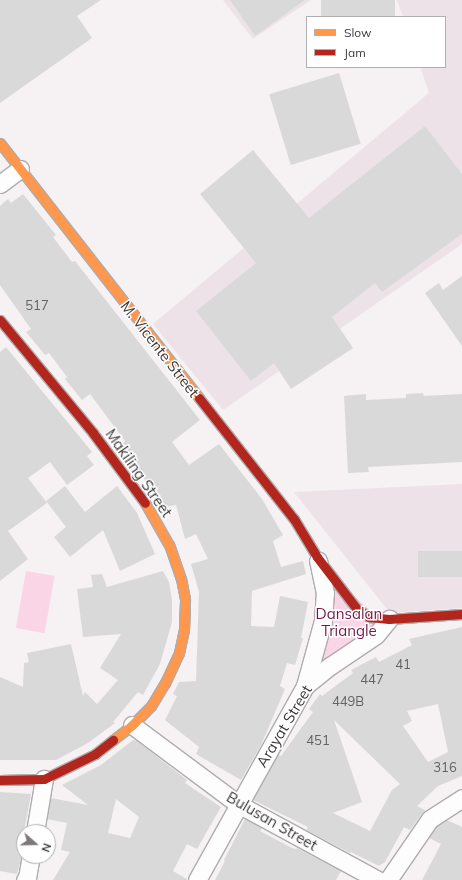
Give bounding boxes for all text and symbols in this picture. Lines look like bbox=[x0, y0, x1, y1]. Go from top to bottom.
legend bbox=[306, 16, 446, 68]
text: Slow bbox=[344, 25, 372, 40]
text: Jam bbox=[344, 45, 366, 60]
house number: 517 bbox=[25, 297, 49, 313]
street label: M. Vicente Street bbox=[117, 297, 203, 401]
street label: Makiling Street bbox=[102, 425, 176, 521]
park label: Dansalan Triangle bbox=[316, 604, 382, 639]
house number: 41 bbox=[395, 656, 411, 672]
house number: 447 bbox=[360, 671, 384, 687]
street label: Arayat Street bbox=[252, 682, 316, 770]
house number: 449B bbox=[332, 693, 364, 709]
house number: 451 bbox=[306, 732, 330, 748]
house number: 316 bbox=[433, 759, 457, 775]
street label: Bulusan Street bbox=[223, 788, 321, 854]
north arrow bbox=[16, 824, 56, 864]
text: N bbox=[38, 841, 54, 854]

